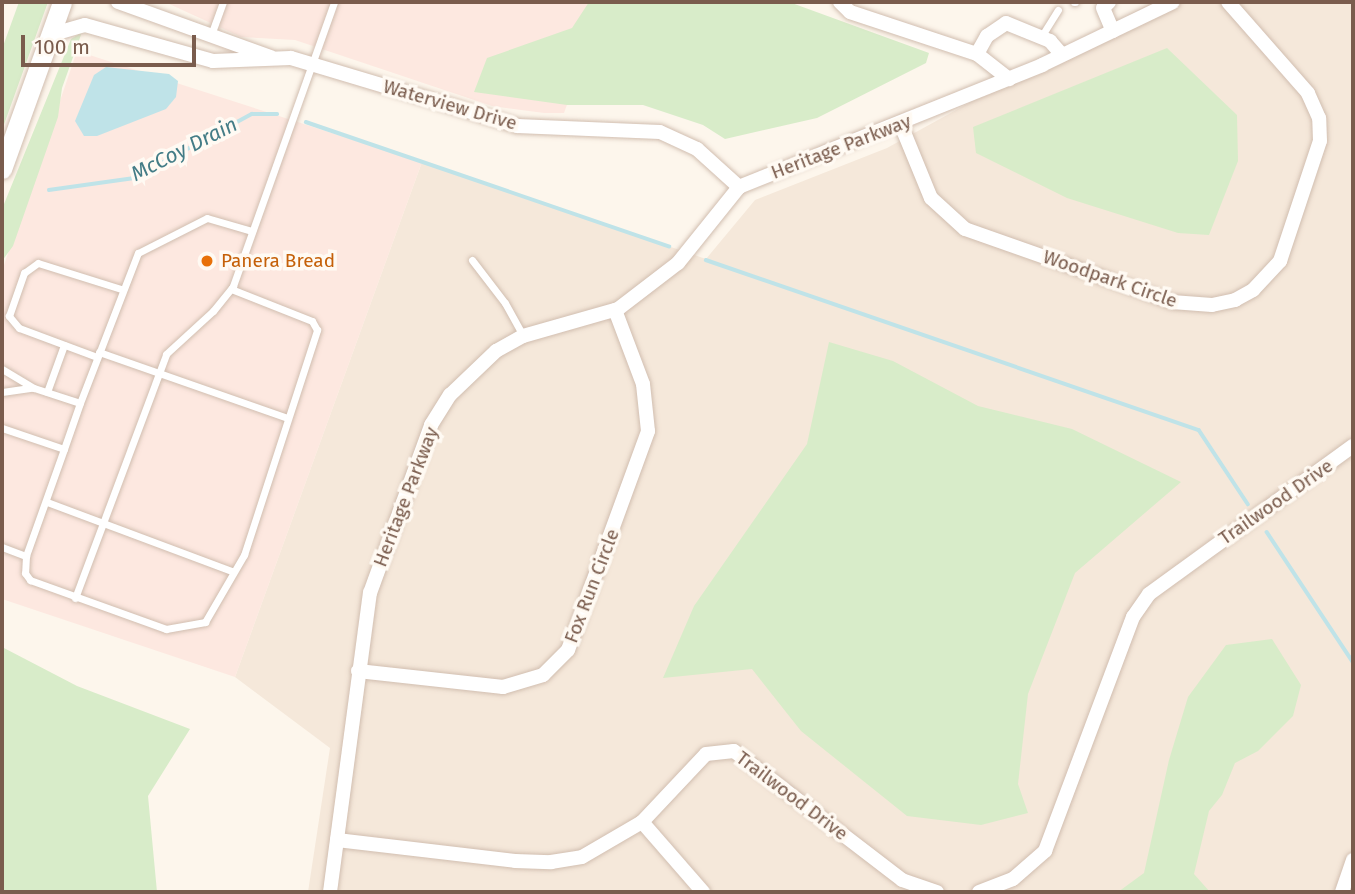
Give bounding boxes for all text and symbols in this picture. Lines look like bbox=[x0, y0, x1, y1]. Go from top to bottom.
scale bar bbox=[24, 21, 200, 65]
text: 100 m bbox=[34, 34, 90, 60]
street label: Waterview Drive bbox=[381, 75, 519, 135]
street label: Heritage Parkway bbox=[768, 110, 914, 184]
water label: McCoy Drain bbox=[127, 111, 241, 187]
street label: Woodpark Circle bbox=[1040, 245, 1180, 313]
place label: Panera Bread bbox=[221, 250, 335, 272]
marker: Panera Bread bbox=[199, 253, 215, 269]
street label: Heritage Parkway bbox=[369, 424, 443, 570]
street label: Trailwood Drive bbox=[1215, 454, 1337, 550]
street label: Fox Run Circle bbox=[560, 526, 624, 646]
street label: Trailwood Drive bbox=[732, 747, 852, 845]

